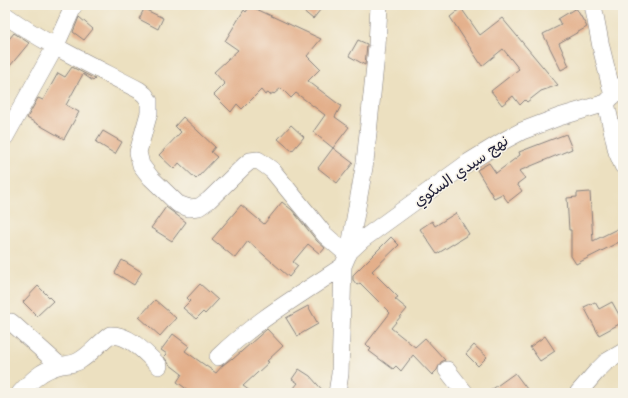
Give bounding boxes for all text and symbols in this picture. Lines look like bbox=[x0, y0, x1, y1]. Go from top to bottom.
street label: نهج سيدي السكوي bbox=[410, 132, 513, 212]

